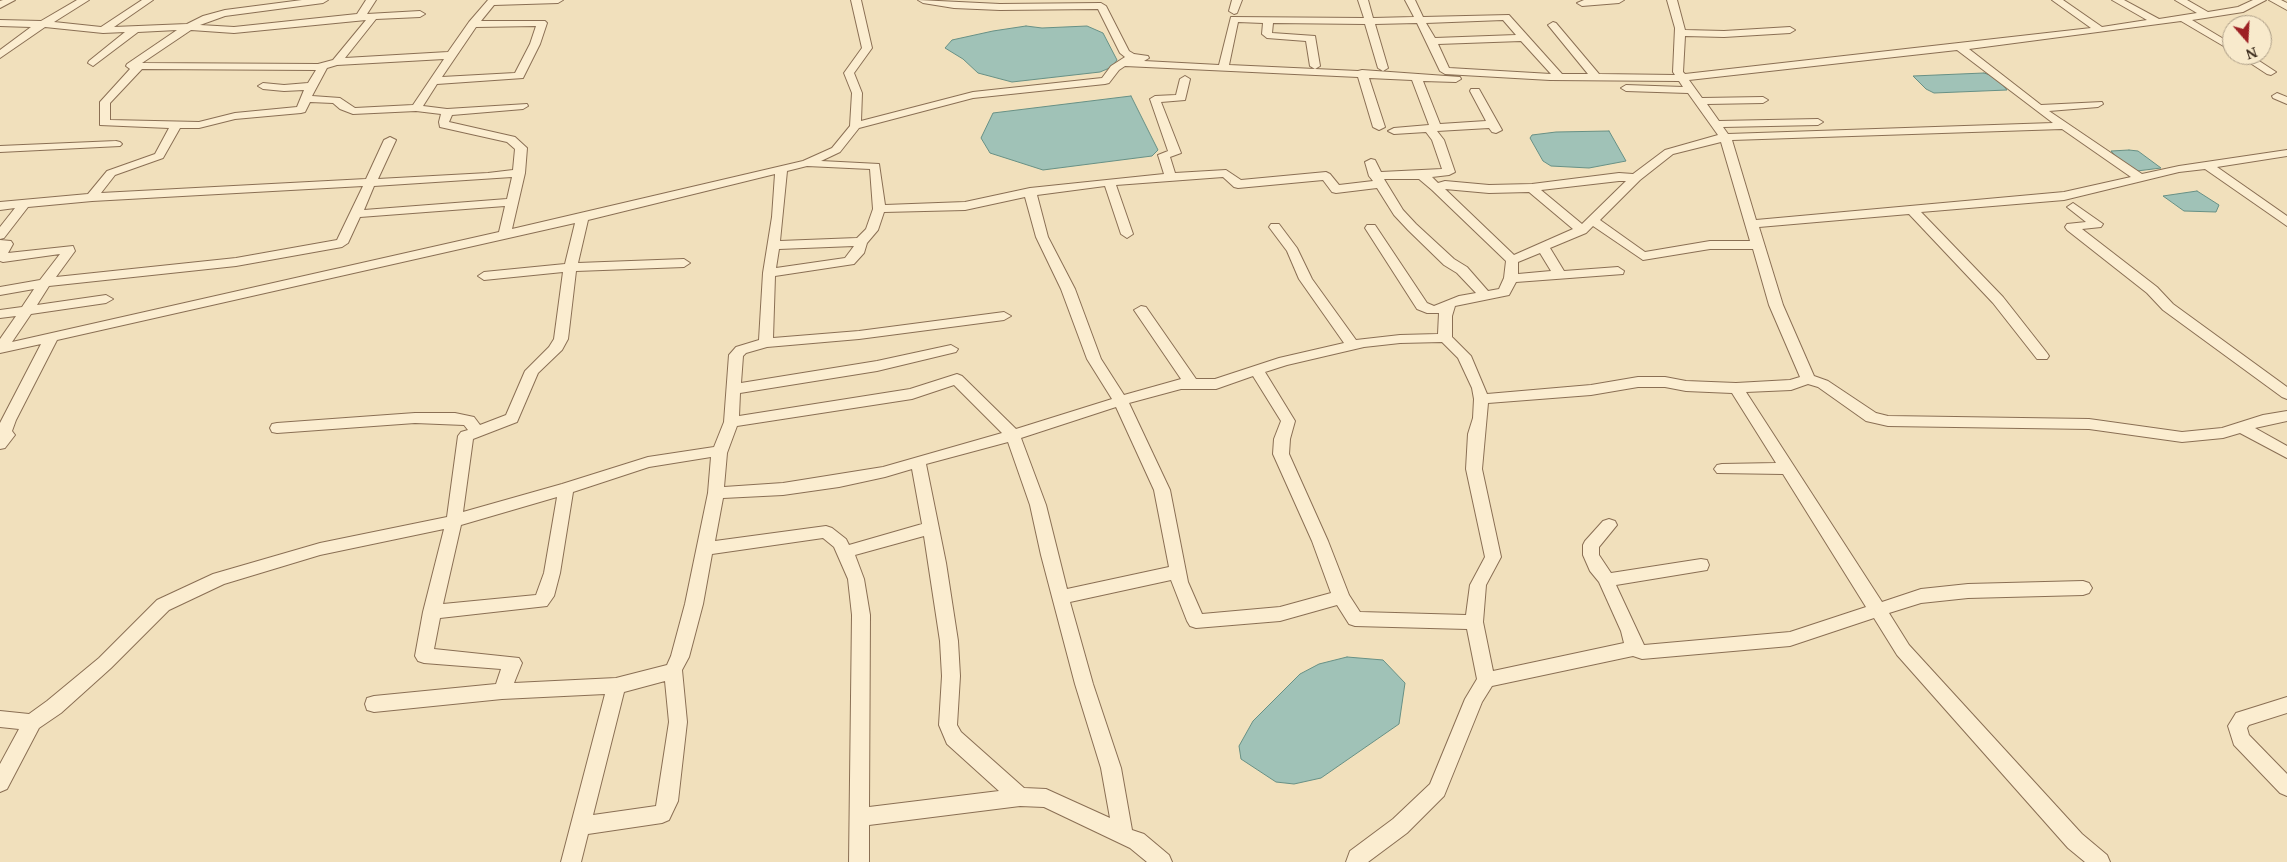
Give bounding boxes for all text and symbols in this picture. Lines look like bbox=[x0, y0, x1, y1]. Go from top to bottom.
north arrow bbox=[2222, 15, 2272, 65]
text: N bbox=[2243, 43, 2260, 64]

